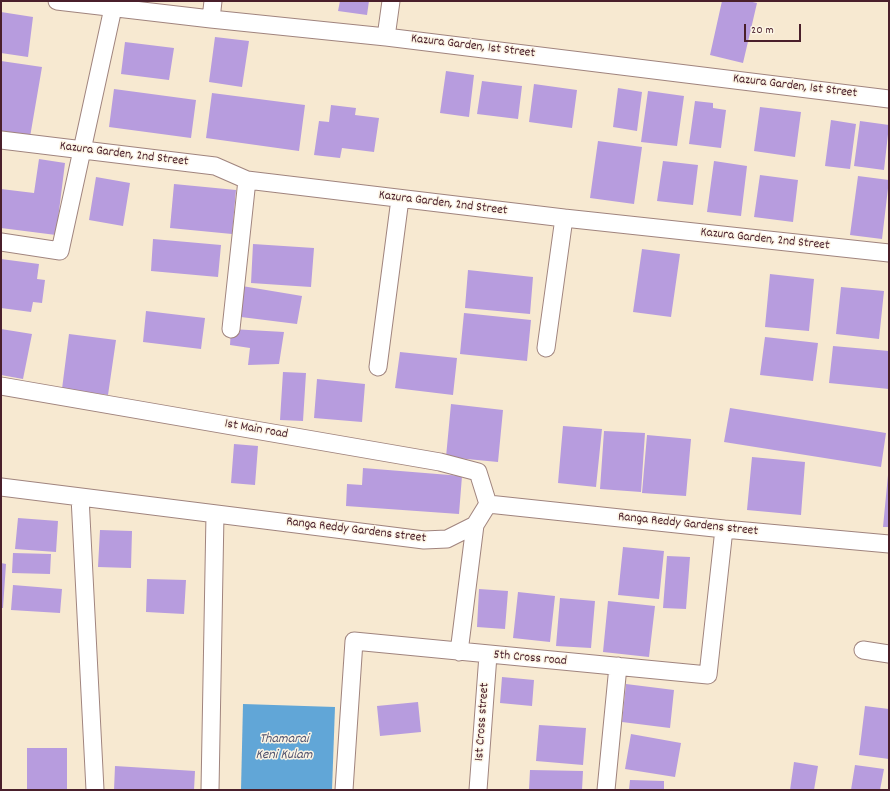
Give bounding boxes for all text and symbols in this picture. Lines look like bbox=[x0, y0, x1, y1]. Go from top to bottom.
scale bar bbox=[746, 16, 803, 42]
text: 20 m bbox=[751, 22, 774, 39]
street label: Kazura Garden, 1st Street bbox=[410, 32, 536, 62]
street label: Kazura Garden, 1st Street bbox=[732, 72, 858, 102]
street label: Kazura Garden, 2nd Street bbox=[59, 139, 189, 171]
street label: Kazura Garden, 2nd Street bbox=[378, 188, 508, 220]
street label: Kazura Garden, 2nd Street bbox=[700, 225, 830, 255]
street label: 1st Main road bbox=[223, 417, 289, 443]
street label: Ranga Reddy Gardens street bbox=[617, 510, 759, 540]
street label: Ranga Reddy Gardens street bbox=[285, 515, 427, 547]
street label: 5th Cross road bbox=[493, 648, 567, 670]
street label: 1st Cross street bbox=[472, 682, 494, 762]
water label: Thamarai Keni Kulam bbox=[256, 732, 312, 764]

